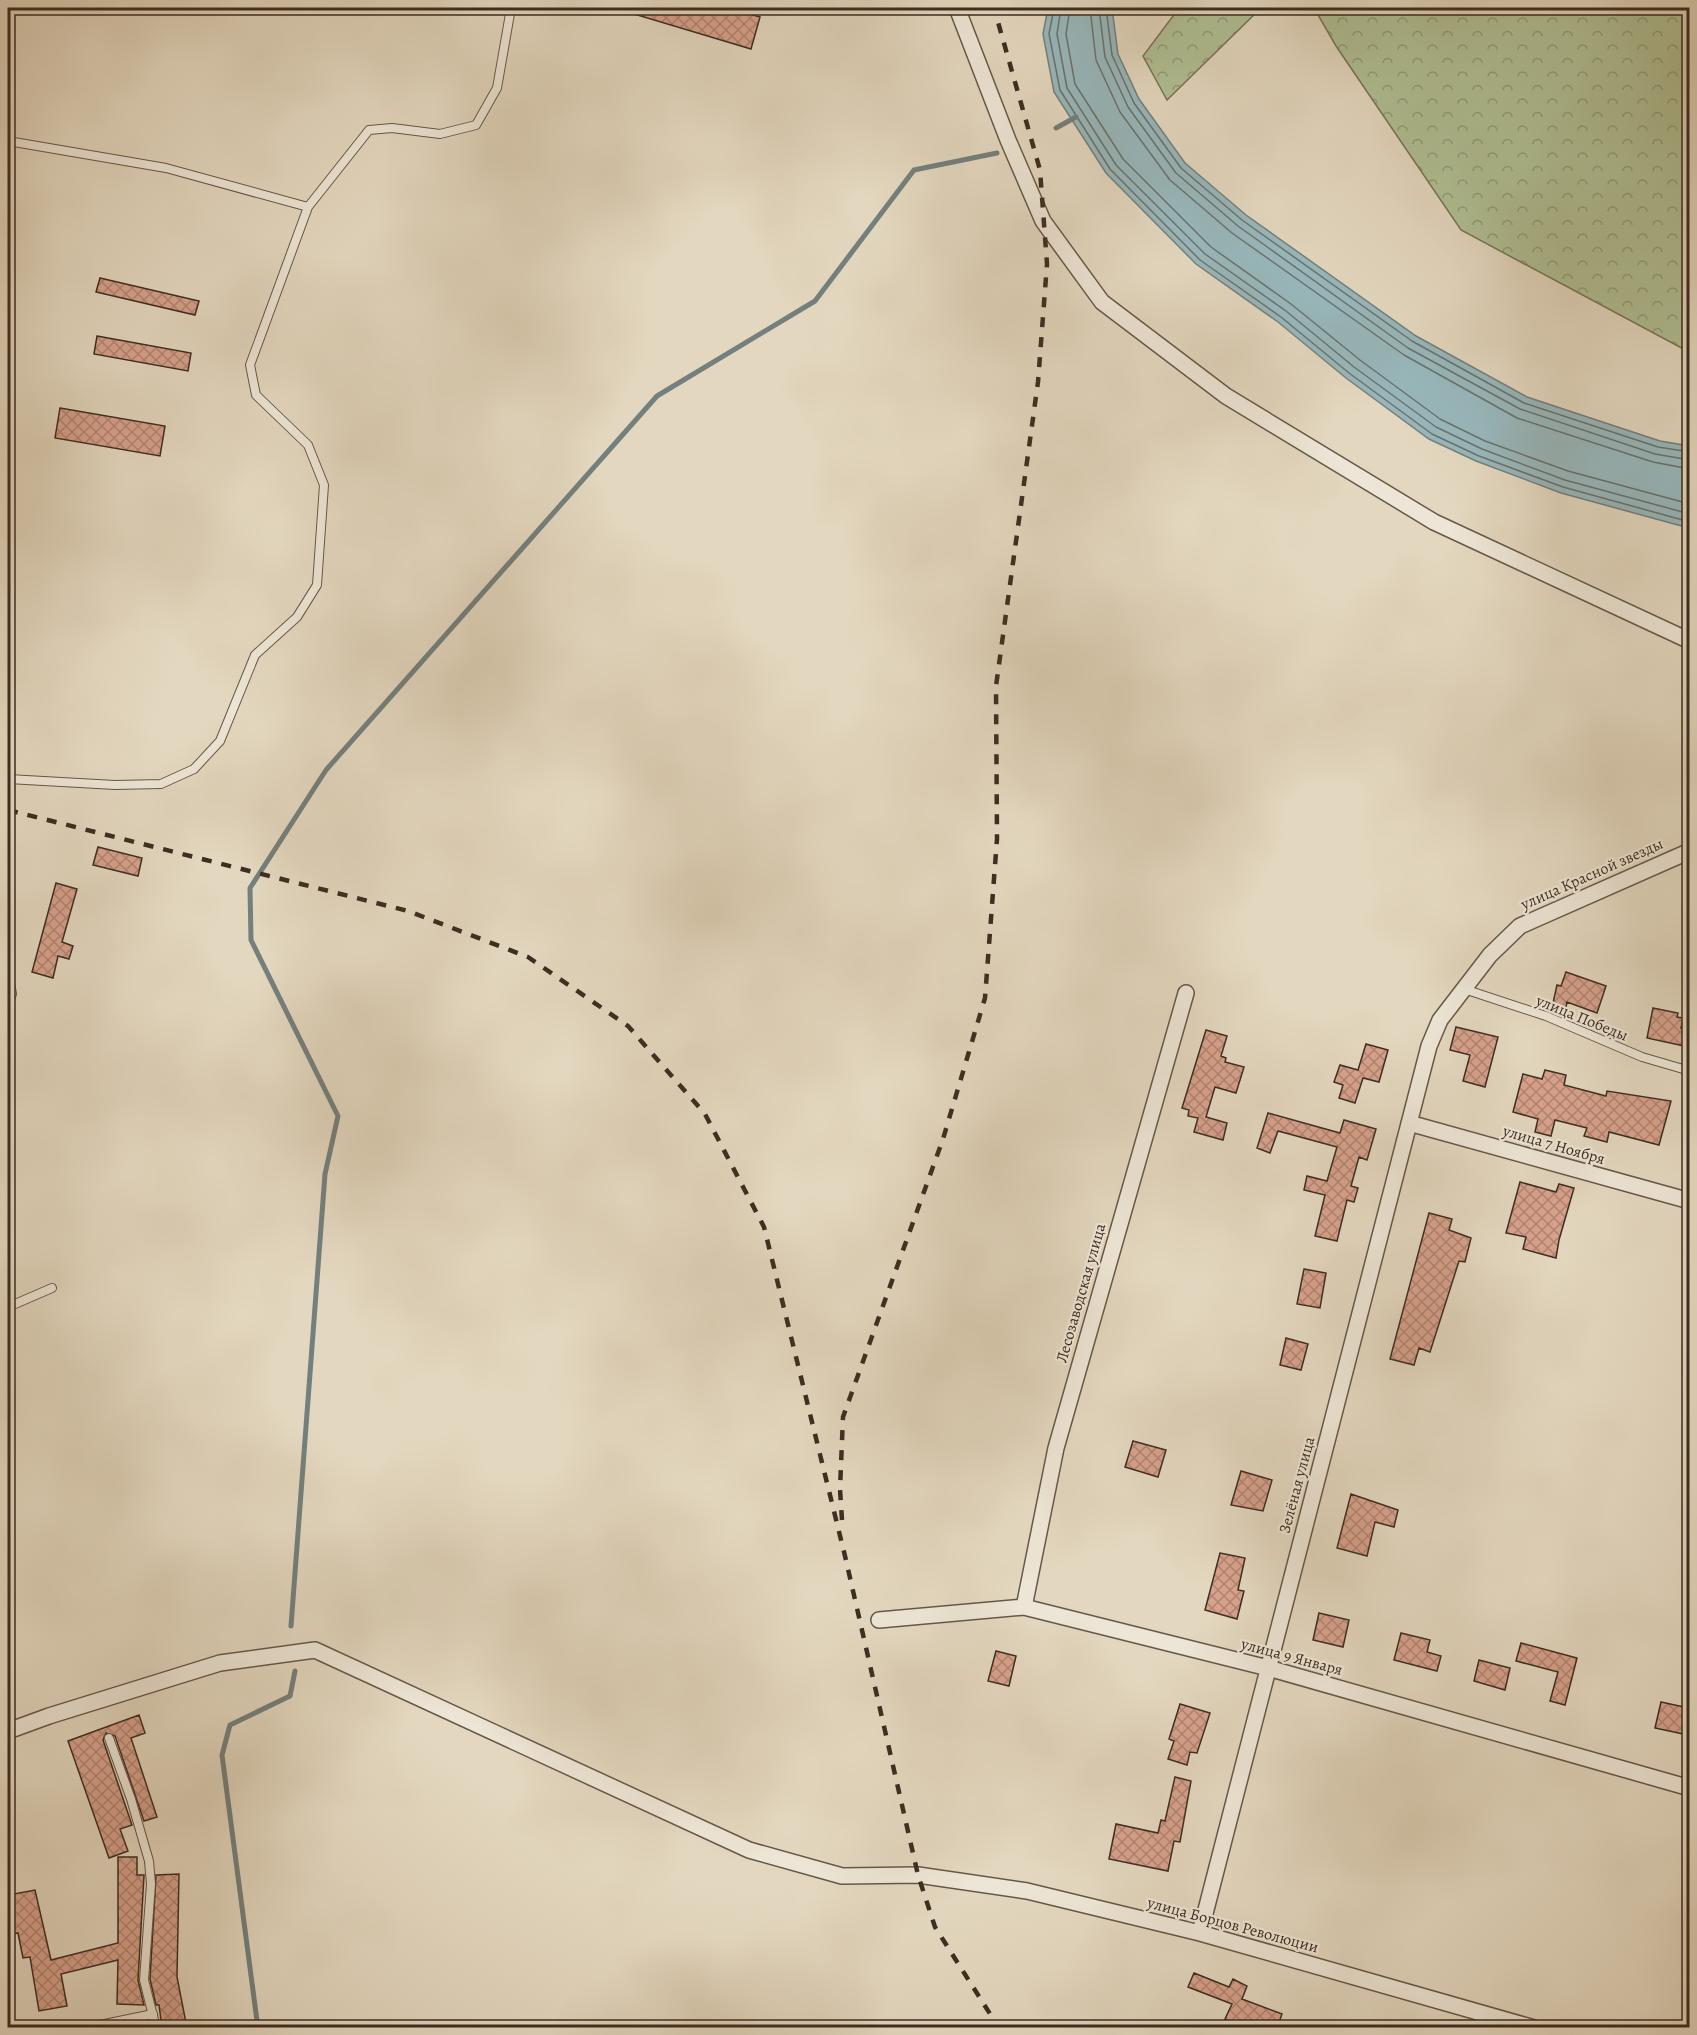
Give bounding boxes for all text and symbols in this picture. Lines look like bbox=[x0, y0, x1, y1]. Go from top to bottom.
street label: улица Красной звезды bbox=[1516, 833, 1667, 916]
street label: улица Победы bbox=[1532, 989, 1631, 1046]
street label: улица 7 Ноября bbox=[1499, 1120, 1608, 1170]
street label: Лесозаводская улица bbox=[1051, 1220, 1112, 1365]
street label: Зелёная улица bbox=[1274, 1434, 1321, 1536]
street label: улица 9 Января bbox=[1238, 1633, 1345, 1681]
street label: улица Борцов Революции bbox=[1144, 1891, 1321, 1958]

